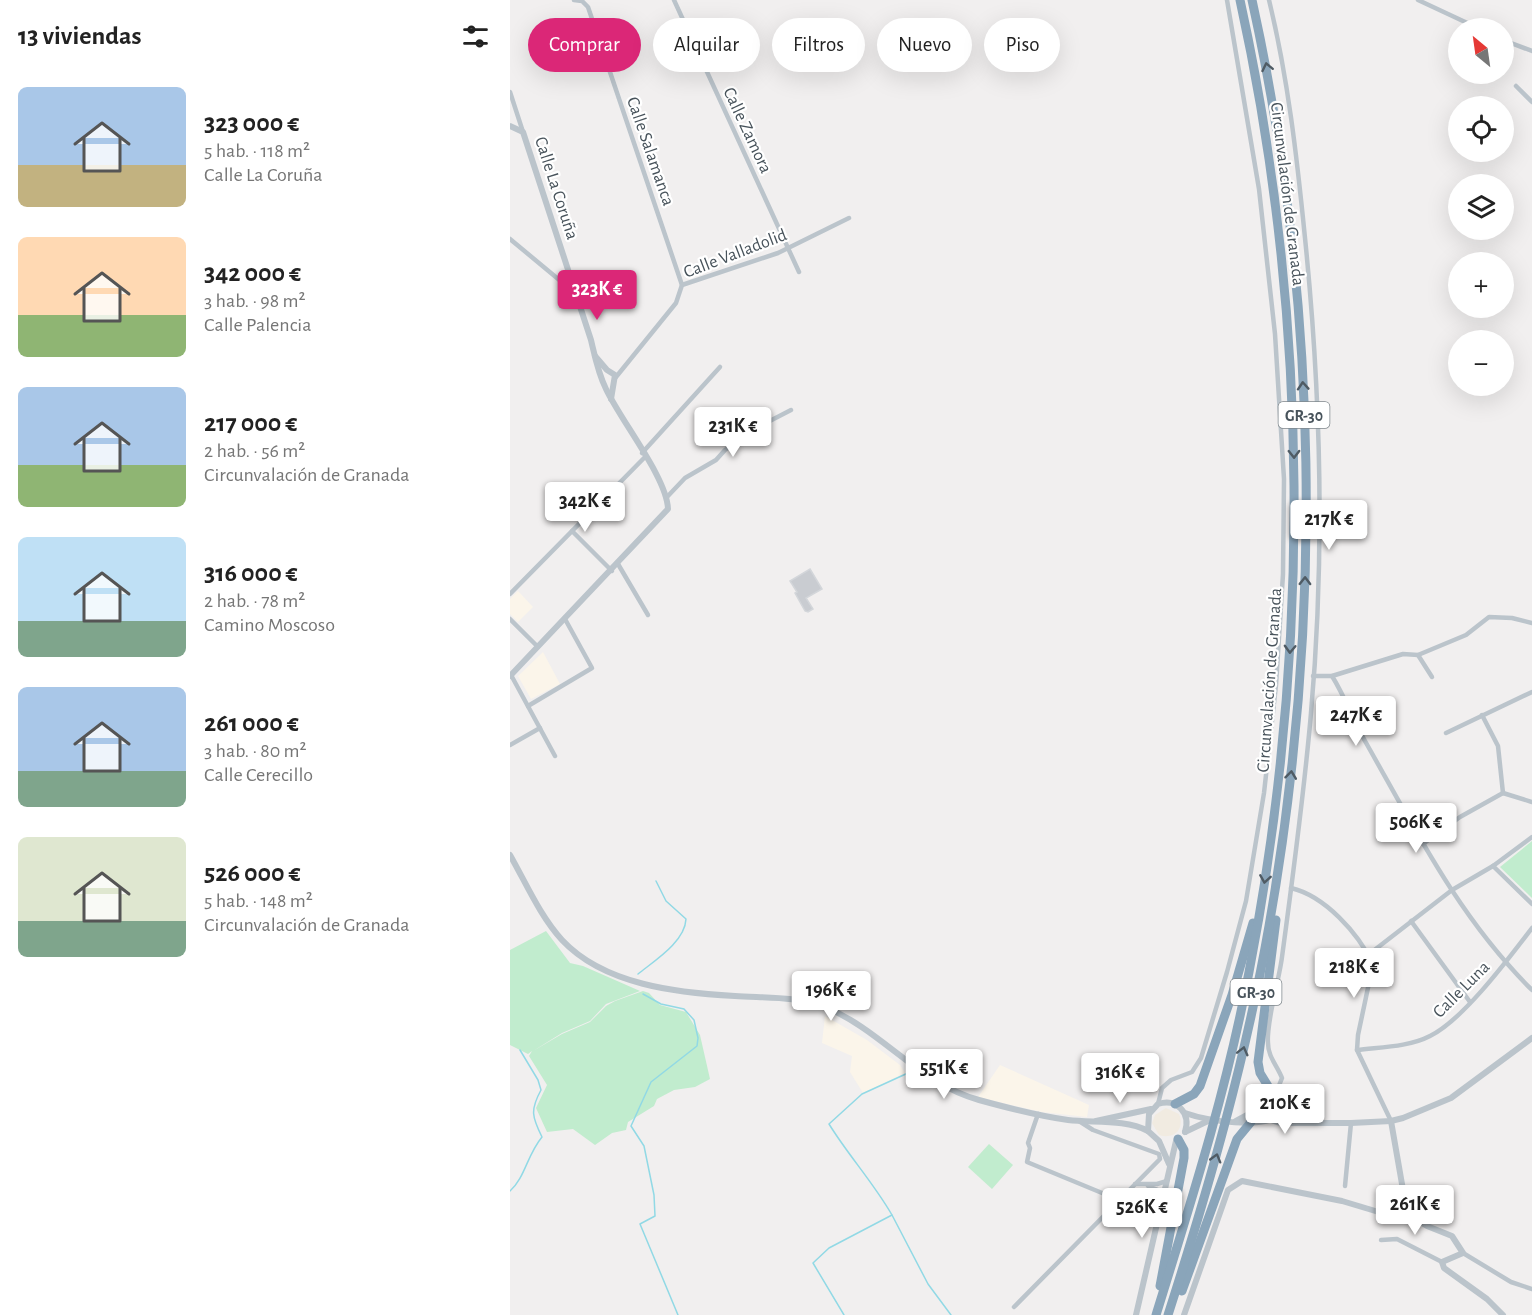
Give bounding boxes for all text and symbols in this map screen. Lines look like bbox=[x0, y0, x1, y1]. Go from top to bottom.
chip: Comprar bbox=[528, 18, 641, 72]
chip: Alquilar bbox=[653, 18, 760, 72]
chip: Filtros bbox=[772, 18, 865, 72]
chip: Nuevo bbox=[877, 18, 972, 72]
chip: Piso bbox=[984, 18, 1060, 72]
north arrow bbox=[1448, 18, 1514, 84]
map controls bbox=[1448, 18, 1514, 396]
icon: filters bbox=[459, 20, 492, 53]
text: 13 viviendas bbox=[18, 23, 141, 49]
one-way arrow bbox=[1261, 63, 1274, 73]
street label: Calle Zamora bbox=[719, 85, 775, 176]
street label: Calle Salamanca bbox=[623, 95, 677, 208]
button: locate bbox=[1448, 96, 1514, 162]
street label: Circunvalación de Granada bbox=[1267, 101, 1307, 287]
text: 323 000 € bbox=[204, 110, 299, 136]
icon: home bbox=[66, 111, 138, 183]
street label: Calle La Coruña bbox=[531, 135, 581, 242]
text: 5 hab. · 118 m² bbox=[204, 141, 310, 161]
text: Calle La Coruña bbox=[204, 165, 323, 185]
button: layers bbox=[1448, 174, 1514, 240]
street label: Calle Valladolid bbox=[681, 226, 789, 282]
button: + bbox=[1448, 252, 1514, 318]
text: 342 000 € bbox=[204, 260, 301, 286]
icon: home bbox=[66, 261, 138, 333]
pin: 323K € bbox=[548, 270, 646, 321]
text: 323K € bbox=[572, 279, 622, 299]
text: 3 hab. · 98 m² bbox=[204, 291, 305, 311]
text: Calle Palencia bbox=[204, 315, 311, 335]
button: − bbox=[1448, 330, 1514, 396]
one-way arrow bbox=[1296, 382, 1309, 391]
road number: GR-30 bbox=[1278, 402, 1330, 428]
pin: 231K € bbox=[684, 407, 782, 458]
text: 217 000 € bbox=[204, 410, 297, 436]
icon: home bbox=[66, 411, 138, 483]
text: 231K € bbox=[708, 416, 758, 436]
text: 2 hab. · 56 m² bbox=[204, 441, 305, 461]
one-way arrow bbox=[1288, 449, 1300, 458]
text: Circunvalación de Granada bbox=[204, 465, 410, 485]
pin: 342K € bbox=[536, 482, 634, 533]
text: 342K € bbox=[559, 491, 611, 511]
pin: 217K € bbox=[1280, 500, 1378, 551]
text: 217K € bbox=[1304, 509, 1354, 529]
text: 316 000 € bbox=[204, 560, 298, 586]
icon: home bbox=[66, 561, 138, 633]
one-way arrow bbox=[1299, 577, 1311, 586]
street label: Circunvalación de Granada bbox=[1255, 587, 1285, 773]
text: 2 hab. · 78 m² bbox=[204, 591, 305, 611]
text: Camino Moscoso bbox=[204, 615, 335, 635]
one-way arrow bbox=[1284, 644, 1296, 653]
pin: 247K € bbox=[1307, 696, 1405, 747]
text: 247K € bbox=[1330, 705, 1382, 725]
text: 261 000 € bbox=[204, 710, 299, 736]
icon: home bbox=[66, 711, 138, 783]
text: 3 hab. · 80 m² bbox=[204, 741, 307, 761]
text: Calle Cerecillo bbox=[204, 765, 313, 785]
one-way arrow bbox=[1284, 771, 1296, 780]
pin: 506K € bbox=[1367, 803, 1465, 854]
text: 506K € bbox=[1390, 812, 1442, 832]
text: 526 000 € bbox=[204, 860, 301, 886]
icon: home bbox=[66, 861, 138, 933]
one-way arrow bbox=[1260, 874, 1272, 883]
text: 5 hab. · 148 m² bbox=[204, 891, 313, 911]
text: Circunvalación de Granada bbox=[204, 915, 410, 935]
pin: 218K € bbox=[1305, 948, 1403, 999]
text: 218K € bbox=[1329, 957, 1379, 977]
street label: Calle Luna bbox=[1430, 958, 1493, 1021]
pin: 196K € bbox=[782, 971, 880, 1022]
road number: GR-30 bbox=[1230, 979, 1281, 1005]
text: 196K € bbox=[806, 980, 856, 1000]
one-way arrow bbox=[1236, 1046, 1249, 1056]
pin: 551K € bbox=[895, 1049, 993, 1100]
pin: 316K € bbox=[1071, 1053, 1169, 1104]
text: 551K € bbox=[920, 1058, 968, 1078]
text: 316K € bbox=[1095, 1062, 1145, 1082]
pin: 210K € bbox=[1236, 1084, 1334, 1135]
text: 210K € bbox=[1259, 1093, 1311, 1113]
one-way arrow bbox=[1208, 1153, 1221, 1163]
pin: 261K € bbox=[1366, 1185, 1464, 1236]
pin: 526K € bbox=[1093, 1188, 1191, 1239]
text: 261K € bbox=[1390, 1194, 1440, 1214]
text: 526K € bbox=[1116, 1197, 1168, 1217]

